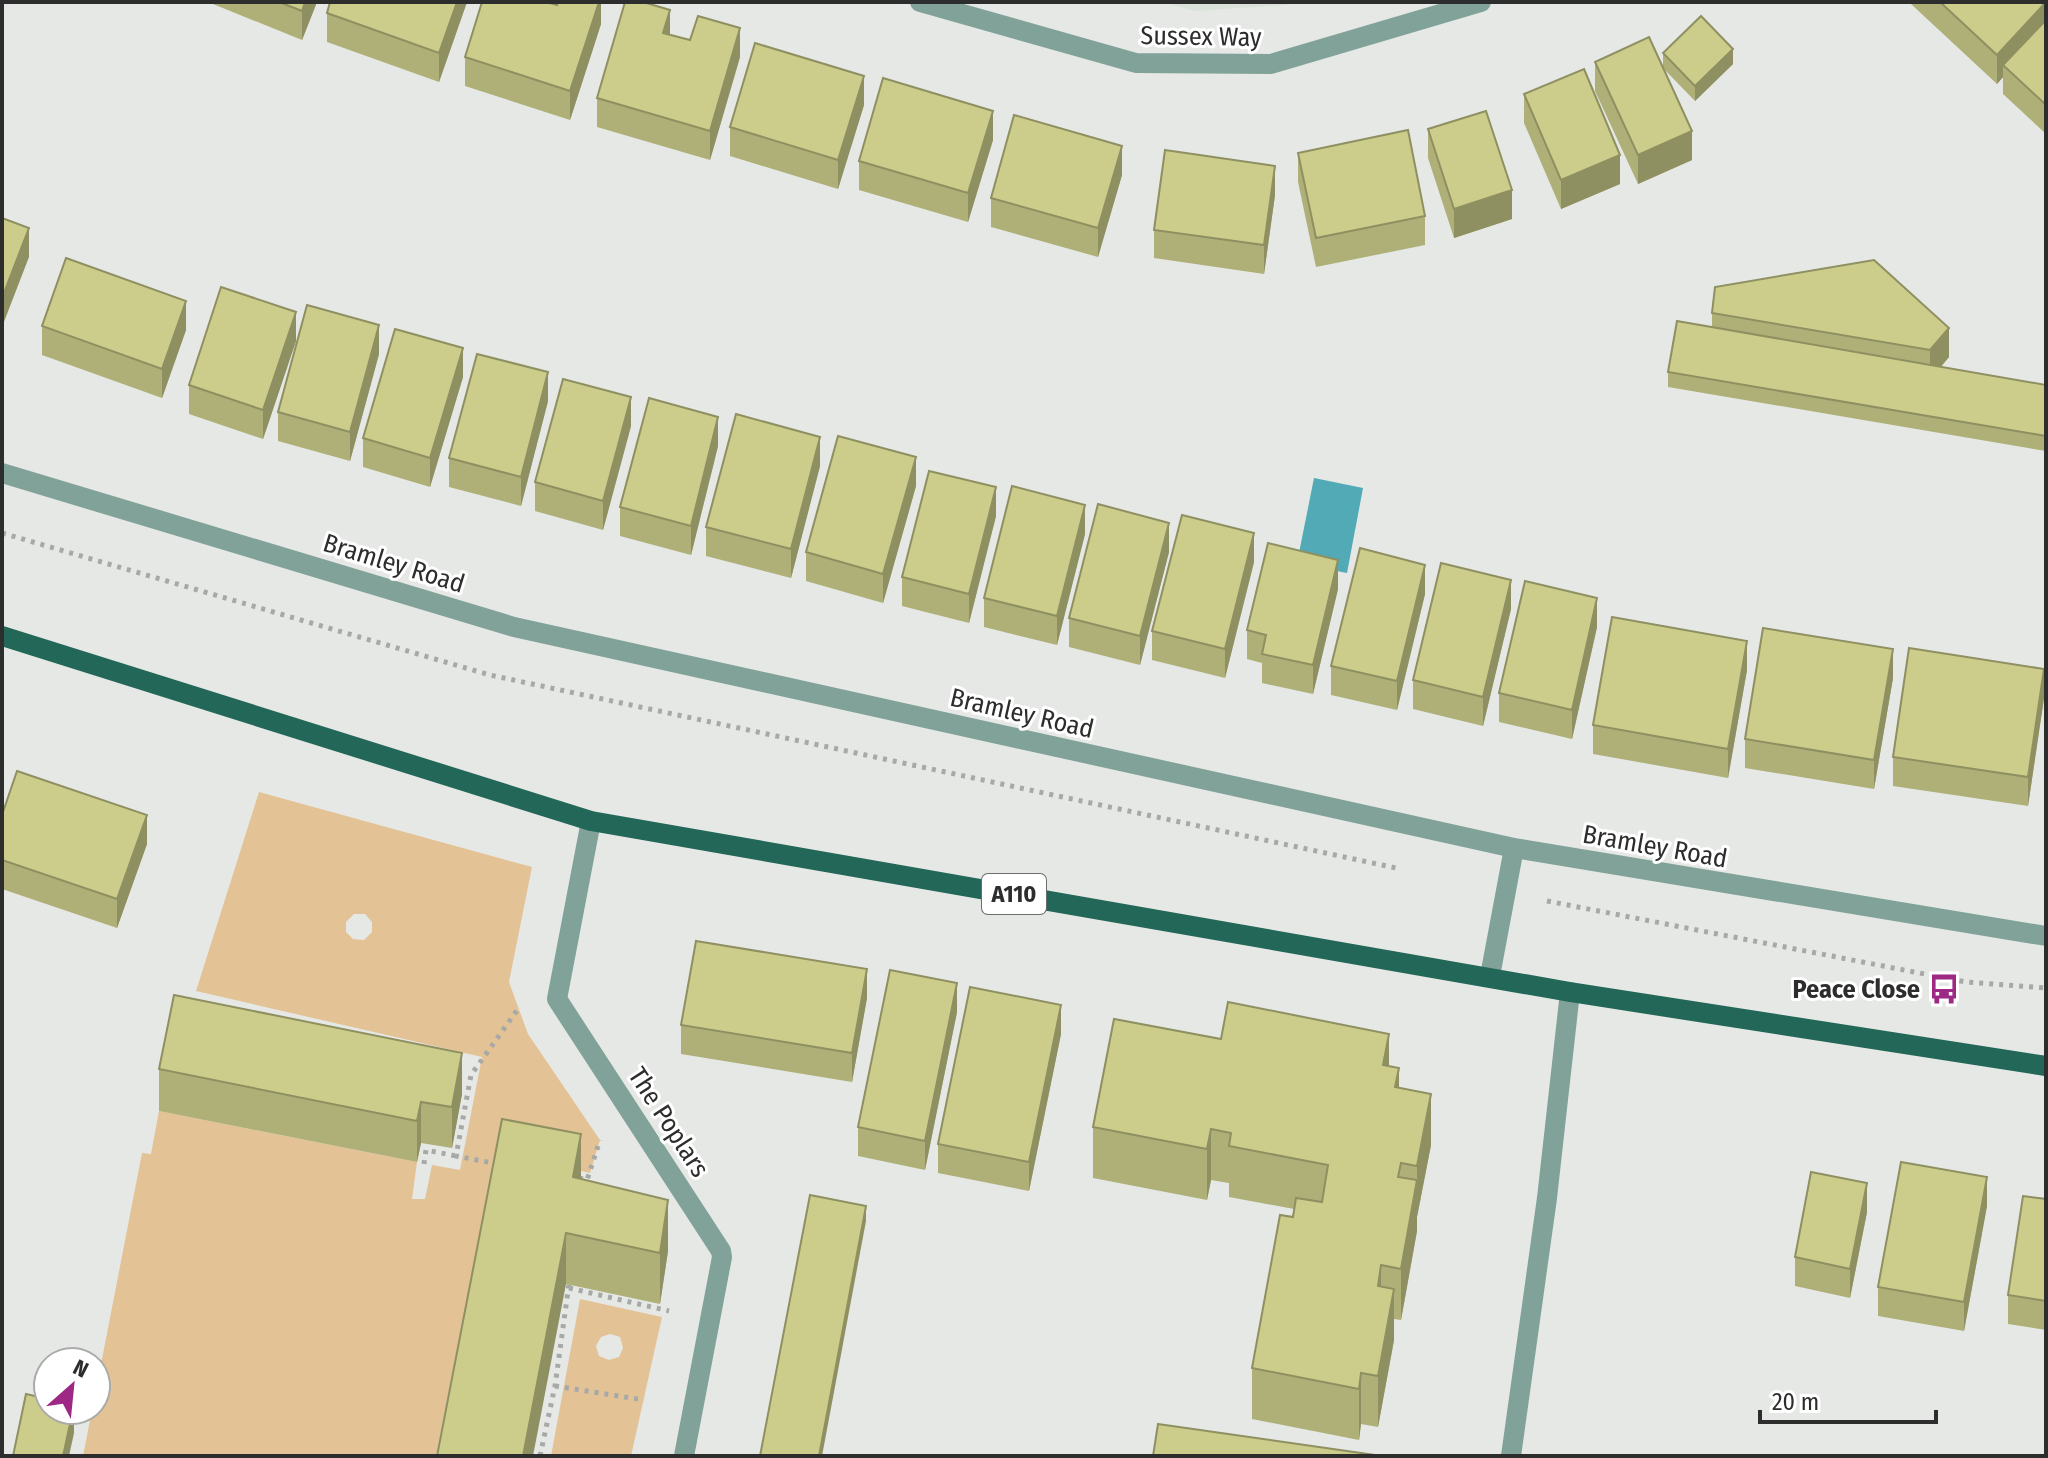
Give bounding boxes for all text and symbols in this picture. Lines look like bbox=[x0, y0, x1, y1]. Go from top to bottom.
street label: Sussex Way bbox=[1140, 20, 1262, 53]
street label: Bramley Road bbox=[319, 527, 468, 600]
street label: Bramley Road bbox=[947, 682, 1097, 745]
street label: Bramley Road bbox=[1580, 819, 1730, 874]
road number: A110 bbox=[982, 874, 1046, 914]
bus stop icon: Peace Close bbox=[1927, 972, 1961, 1006]
place label: Peace Close bbox=[1793, 974, 1920, 1005]
street label: The Poplars bbox=[622, 1062, 715, 1183]
north arrow bbox=[32, 1346, 112, 1426]
text: N bbox=[69, 1354, 93, 1384]
scale bar bbox=[1760, 1374, 1936, 1424]
text: 20 m bbox=[1772, 1388, 1819, 1416]

